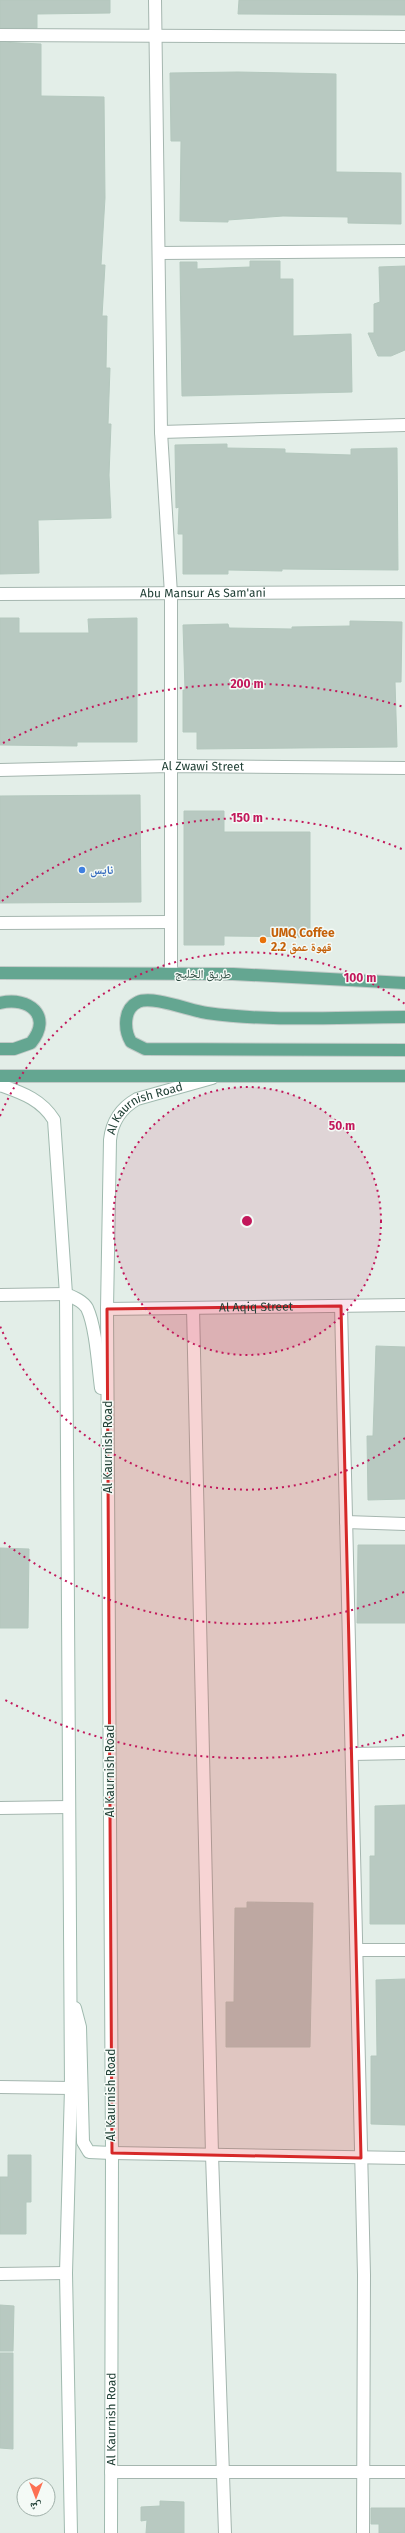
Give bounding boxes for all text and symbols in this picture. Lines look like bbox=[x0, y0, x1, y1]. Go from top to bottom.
street label: Abu Mansur As Sam'ani bbox=[140, 586, 266, 600]
text: 200 m bbox=[230, 677, 264, 691]
street label: Al Zwawi Street bbox=[162, 759, 245, 774]
text: 150 m bbox=[231, 811, 263, 825]
place label: نايس bbox=[90, 863, 113, 878]
marker: نايس bbox=[77, 865, 87, 875]
place label: UMQ Coffee 2.2 قهوة عمق bbox=[271, 926, 335, 955]
marker: UMQ Coffee 2.2 قهوة عمق bbox=[258, 935, 268, 945]
street label: طريق الخليج bbox=[175, 967, 231, 982]
text: 100 m bbox=[344, 971, 376, 985]
street label: Al Kaurnish Road bbox=[104, 1080, 184, 1136]
text: 50 m bbox=[329, 1119, 355, 1133]
centre of rings bbox=[240, 1214, 254, 1228]
street label: Al Aqiq Street bbox=[219, 1299, 294, 1314]
street label: Al Kaurnish Road bbox=[101, 1401, 115, 1493]
street label: Al Kaurnish Road bbox=[103, 1725, 117, 1817]
street label: Al Kaurnish Road bbox=[104, 2049, 118, 2141]
street label: Al Kaurnish Road bbox=[104, 2373, 118, 2465]
north arrow bbox=[16, 2477, 56, 2517]
text: ش bbox=[30, 2499, 42, 2513]

